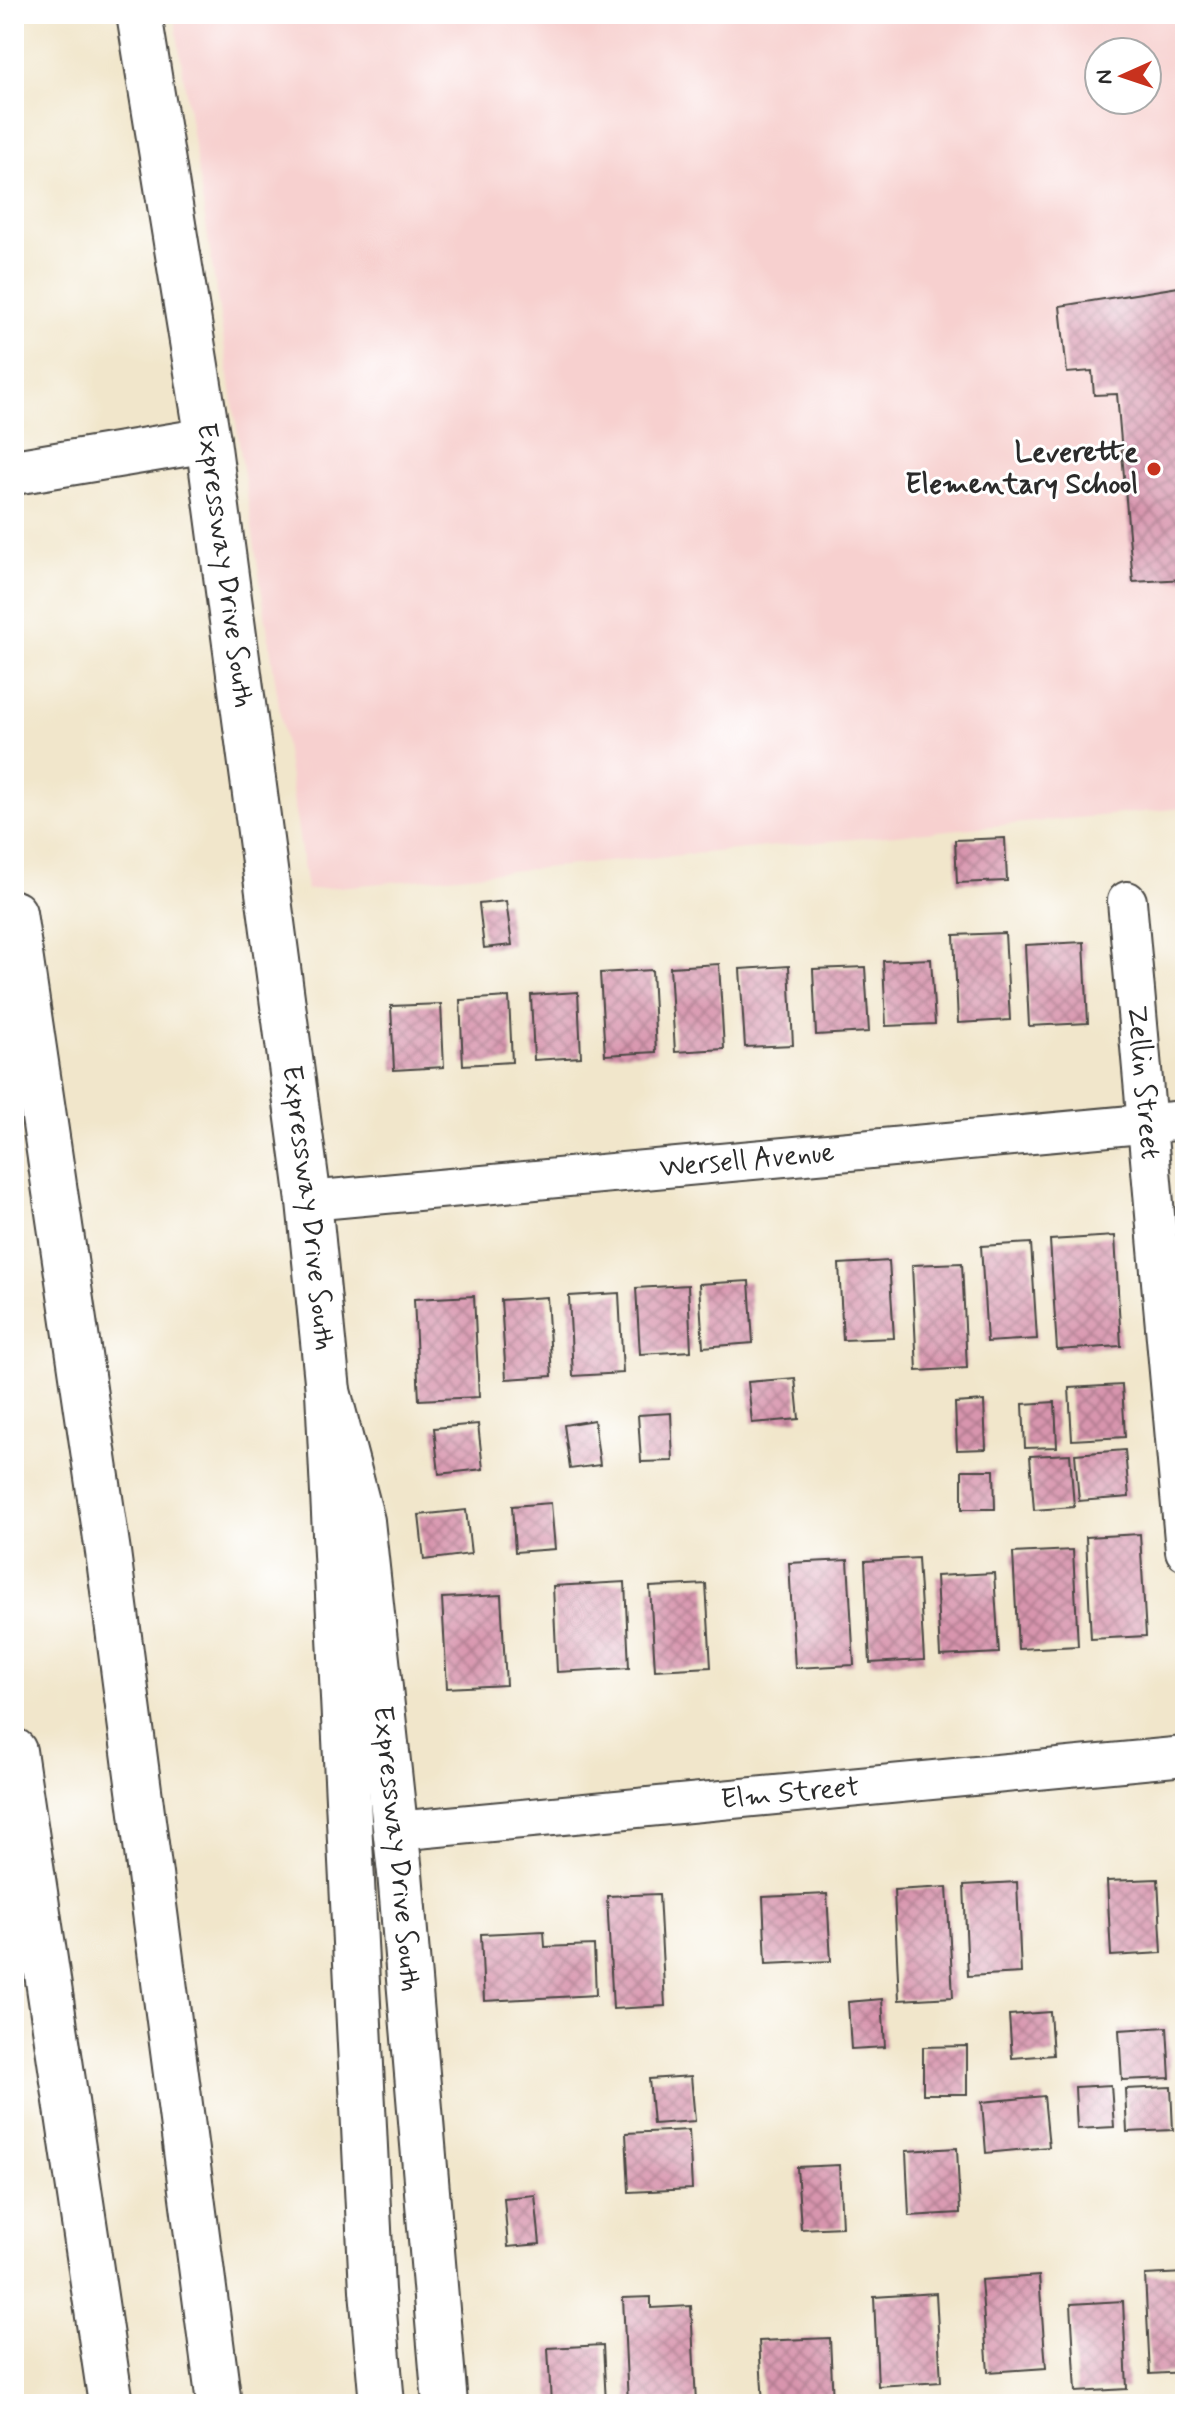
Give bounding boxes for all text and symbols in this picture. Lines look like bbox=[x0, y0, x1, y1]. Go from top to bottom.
north arrow bbox=[1083, 36, 1163, 116]
text: N bbox=[1091, 69, 1119, 85]
street label: Expressway Drive South bbox=[187, 420, 262, 710]
place label: Leverette Elementary School bbox=[905, 435, 1138, 504]
marker: Leverette Elementary School bbox=[1145, 460, 1163, 478]
street label: Zellin Street bbox=[1118, 1004, 1168, 1161]
street label: Expressway Drive South bbox=[273, 1063, 342, 1352]
street label: Wersell Avenue bbox=[658, 1134, 836, 1187]
street label: Expressway Drive South bbox=[364, 1704, 428, 1993]
street label: Elm Street bbox=[719, 1769, 861, 1819]

